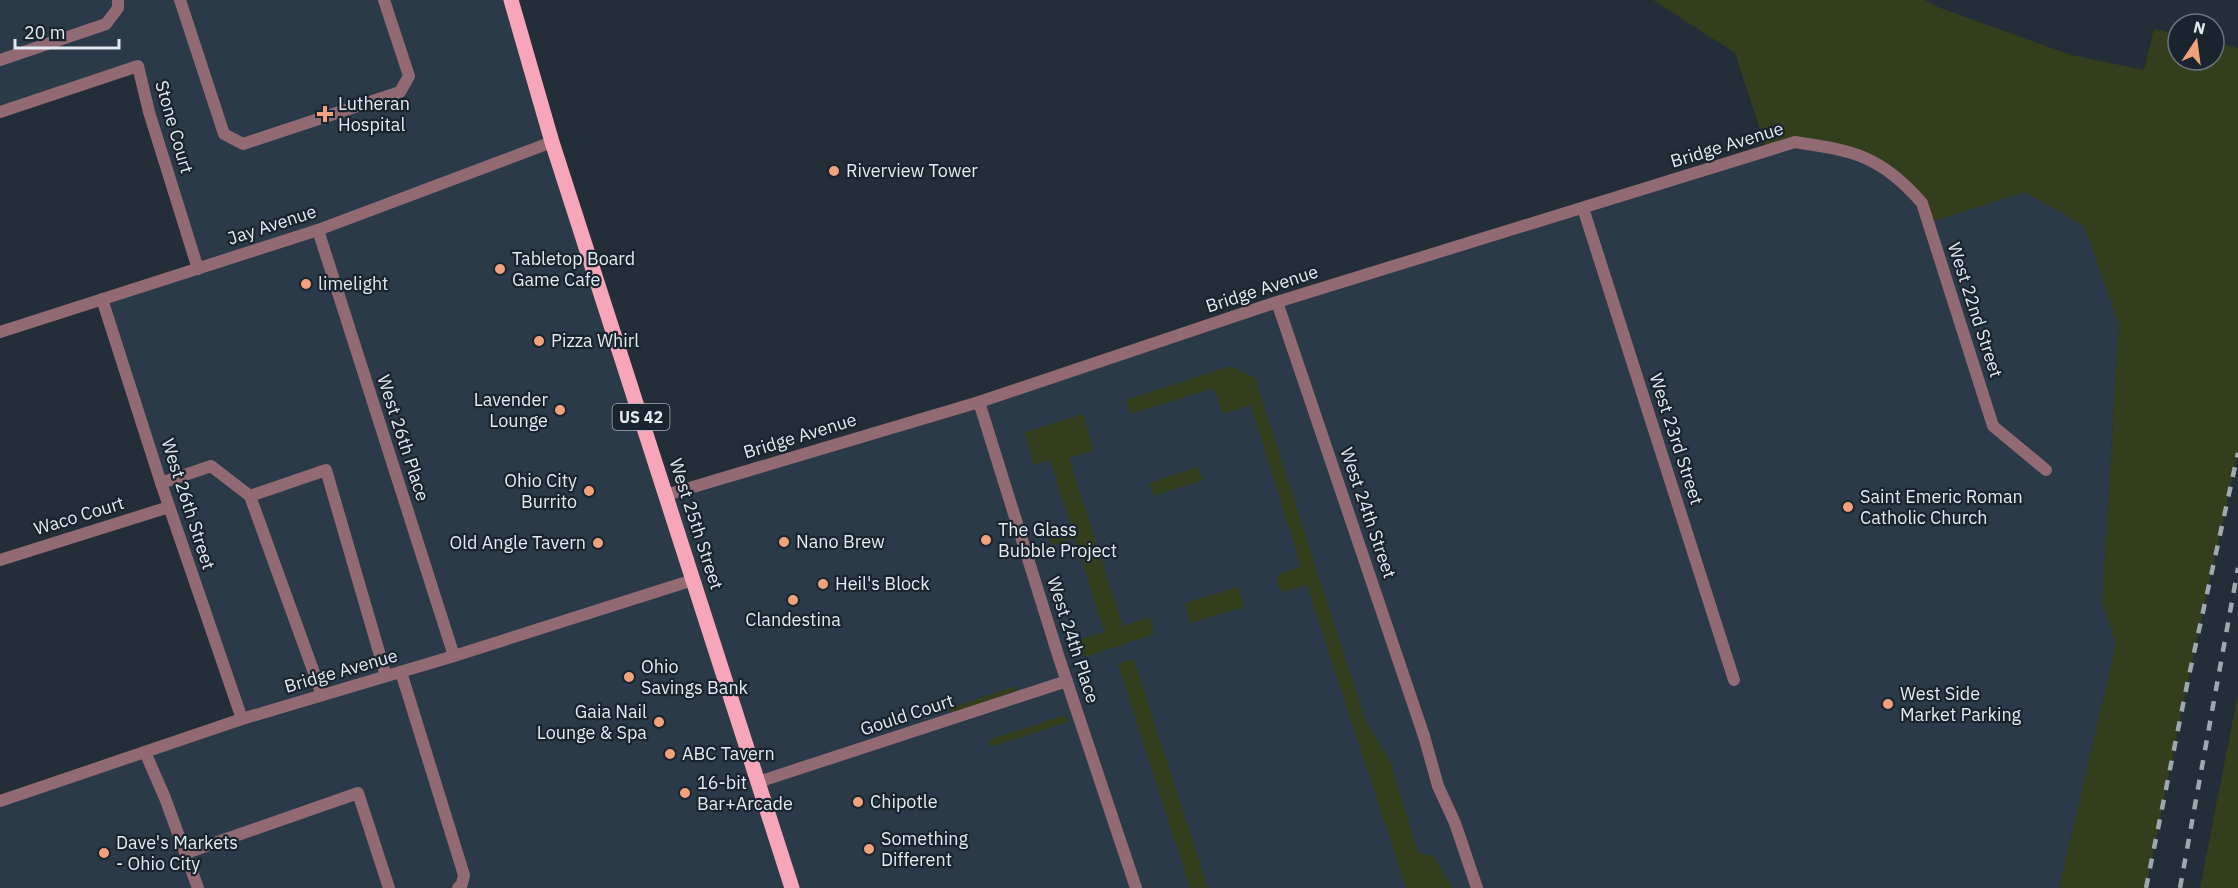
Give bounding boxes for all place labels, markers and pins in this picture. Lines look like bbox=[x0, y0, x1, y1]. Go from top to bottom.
place label: Lutheran Hospital bbox=[338, 92, 410, 136]
marker: Lutheran Hospital bbox=[316, 105, 334, 123]
place label: Riverview Tower bbox=[846, 159, 978, 182]
marker: Riverview Tower bbox=[827, 164, 841, 178]
place label: Tabletop Board Game Cafe bbox=[512, 247, 635, 291]
marker: Tabletop Board Game Cafe bbox=[493, 262, 507, 276]
place label: limelight bbox=[318, 272, 388, 295]
marker: limelight bbox=[299, 277, 313, 291]
place label: Pizza Whirl bbox=[551, 329, 639, 352]
marker: Pizza Whirl bbox=[532, 334, 546, 348]
place label: Lavender Lounge bbox=[474, 388, 548, 432]
marker: Lavender Lounge bbox=[553, 403, 567, 417]
place label: Ohio City Burrito bbox=[504, 469, 577, 513]
marker: Ohio City Burrito bbox=[582, 484, 596, 498]
place label: Saint Emeric Roman Catholic Church bbox=[1860, 485, 2023, 529]
marker: Saint Emeric Roman Catholic Church bbox=[1841, 500, 1855, 514]
place label: The Glass Bubble Project bbox=[998, 518, 1117, 562]
place label: Nano Brew bbox=[796, 530, 885, 553]
place label: Old Angle Tavern bbox=[449, 531, 586, 554]
marker: The Glass Bubble Project bbox=[979, 533, 993, 547]
marker: Nano Brew bbox=[777, 535, 791, 549]
marker: Old Angle Tavern bbox=[591, 536, 605, 550]
place label: Heil's Block bbox=[835, 572, 930, 595]
marker: Heil's Block bbox=[816, 577, 830, 591]
marker: Clandestina bbox=[786, 593, 800, 607]
place label: Clandestina bbox=[745, 608, 841, 631]
place label: Ohio Savings Bank bbox=[641, 655, 749, 699]
marker: Ohio Savings Bank bbox=[622, 670, 636, 684]
place label: West Side Market Parking bbox=[1900, 682, 2022, 726]
marker: West Side Market Parking bbox=[1881, 697, 1895, 711]
place label: Gaia Nail Lounge & Spa bbox=[537, 700, 647, 744]
marker: Gaia Nail Lounge & Spa bbox=[652, 715, 666, 729]
place label: ABC Tavern bbox=[682, 742, 775, 765]
marker: ABC Tavern bbox=[663, 747, 677, 761]
place label: 16-bit Bar+Arcade bbox=[697, 771, 793, 815]
marker: 16-bit Bar+Arcade bbox=[678, 786, 692, 800]
place label: Chipotle bbox=[870, 790, 938, 813]
marker: Chipotle bbox=[851, 795, 865, 809]
place label: Something Different bbox=[881, 827, 968, 871]
place label: Dave's Markets - Ohio City bbox=[116, 831, 238, 875]
marker: Something Different bbox=[862, 842, 876, 856]
marker: Dave's Markets - Ohio City bbox=[97, 846, 111, 860]

